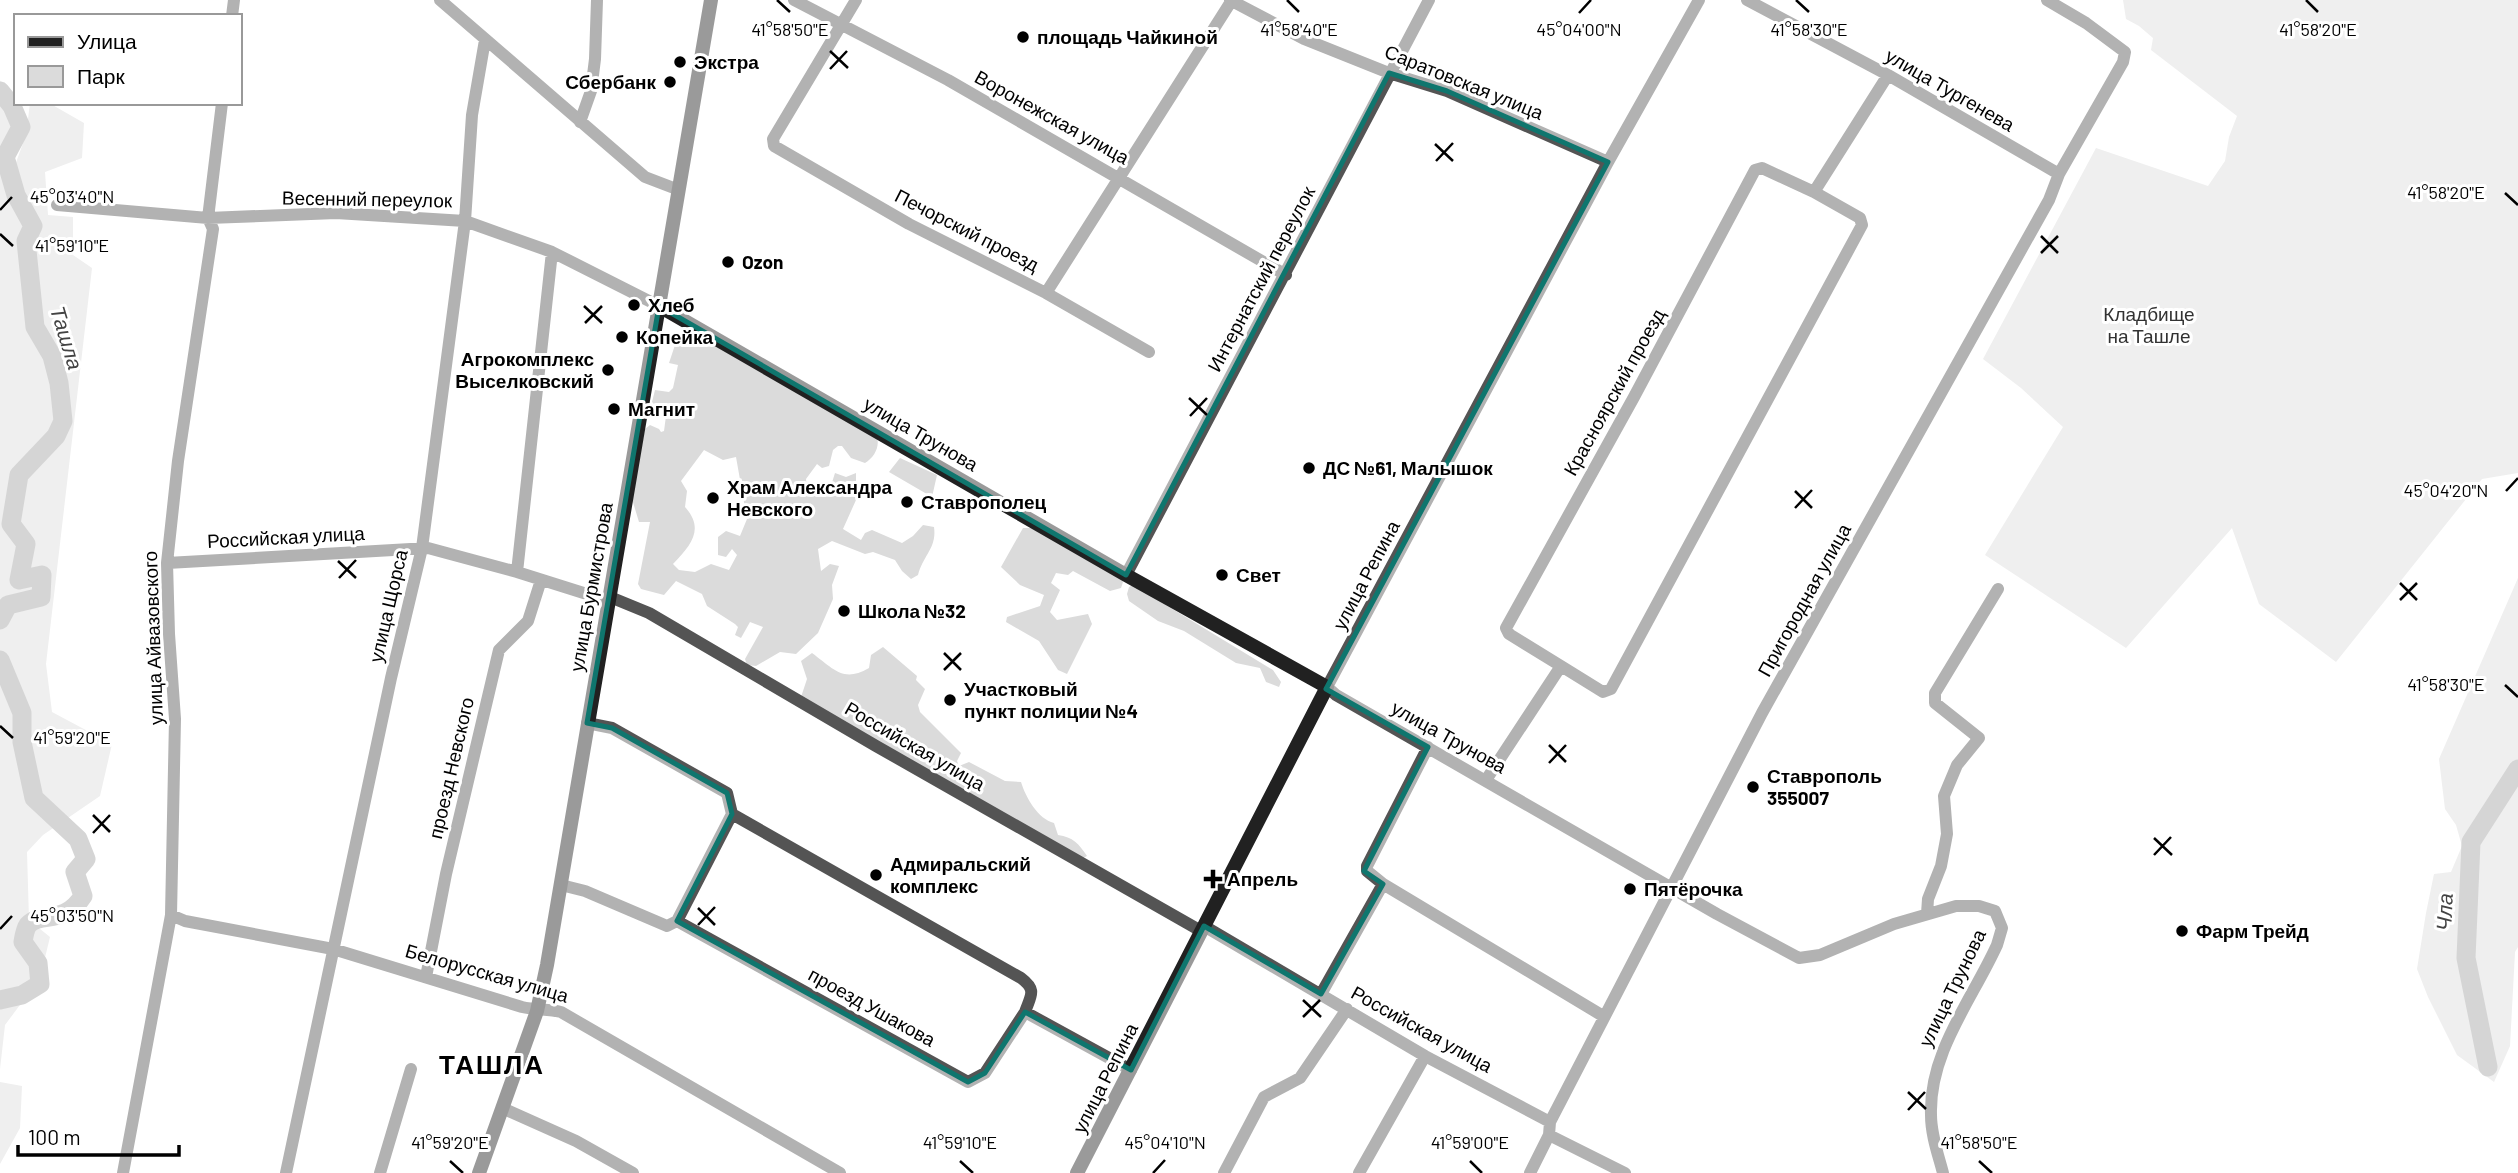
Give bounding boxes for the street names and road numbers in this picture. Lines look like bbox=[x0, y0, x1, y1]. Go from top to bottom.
street label: Саратовская улица bbox=[1381, 39, 1547, 124]
street label: улица Тургенева bbox=[1882, 43, 2019, 136]
street label: Воронежская улица bbox=[971, 65, 1134, 169]
street label: Интернатский переулок bbox=[1202, 181, 1320, 375]
street label: Печорский проезд bbox=[891, 183, 1043, 276]
street label: Весенний переулок bbox=[282, 186, 453, 211]
street label: Красноярский проезд bbox=[1558, 304, 1669, 479]
street label: улица Трунова bbox=[860, 392, 983, 476]
street label: улица Бурмистрова bbox=[564, 500, 617, 673]
street label: улица Репина bbox=[1327, 516, 1404, 633]
street label: Пригородная улица bbox=[1752, 519, 1855, 680]
street label: Российская улица bbox=[207, 521, 366, 552]
street label: улица Щорса bbox=[363, 547, 412, 665]
street label: улица Айвазовского bbox=[138, 551, 167, 725]
street label: проезд Невского bbox=[423, 695, 478, 841]
street label: улица Трунова bbox=[1388, 695, 1511, 778]
street label: Российская улица bbox=[841, 696, 990, 795]
street label: улица Трунова bbox=[1913, 925, 1990, 1050]
street label: Белорусская улица bbox=[403, 938, 572, 1007]
street label: проезд Ушакова bbox=[805, 962, 940, 1051]
street label: Российская улица bbox=[1348, 980, 1497, 1077]
street label: улица Репина bbox=[1067, 1019, 1142, 1137]

